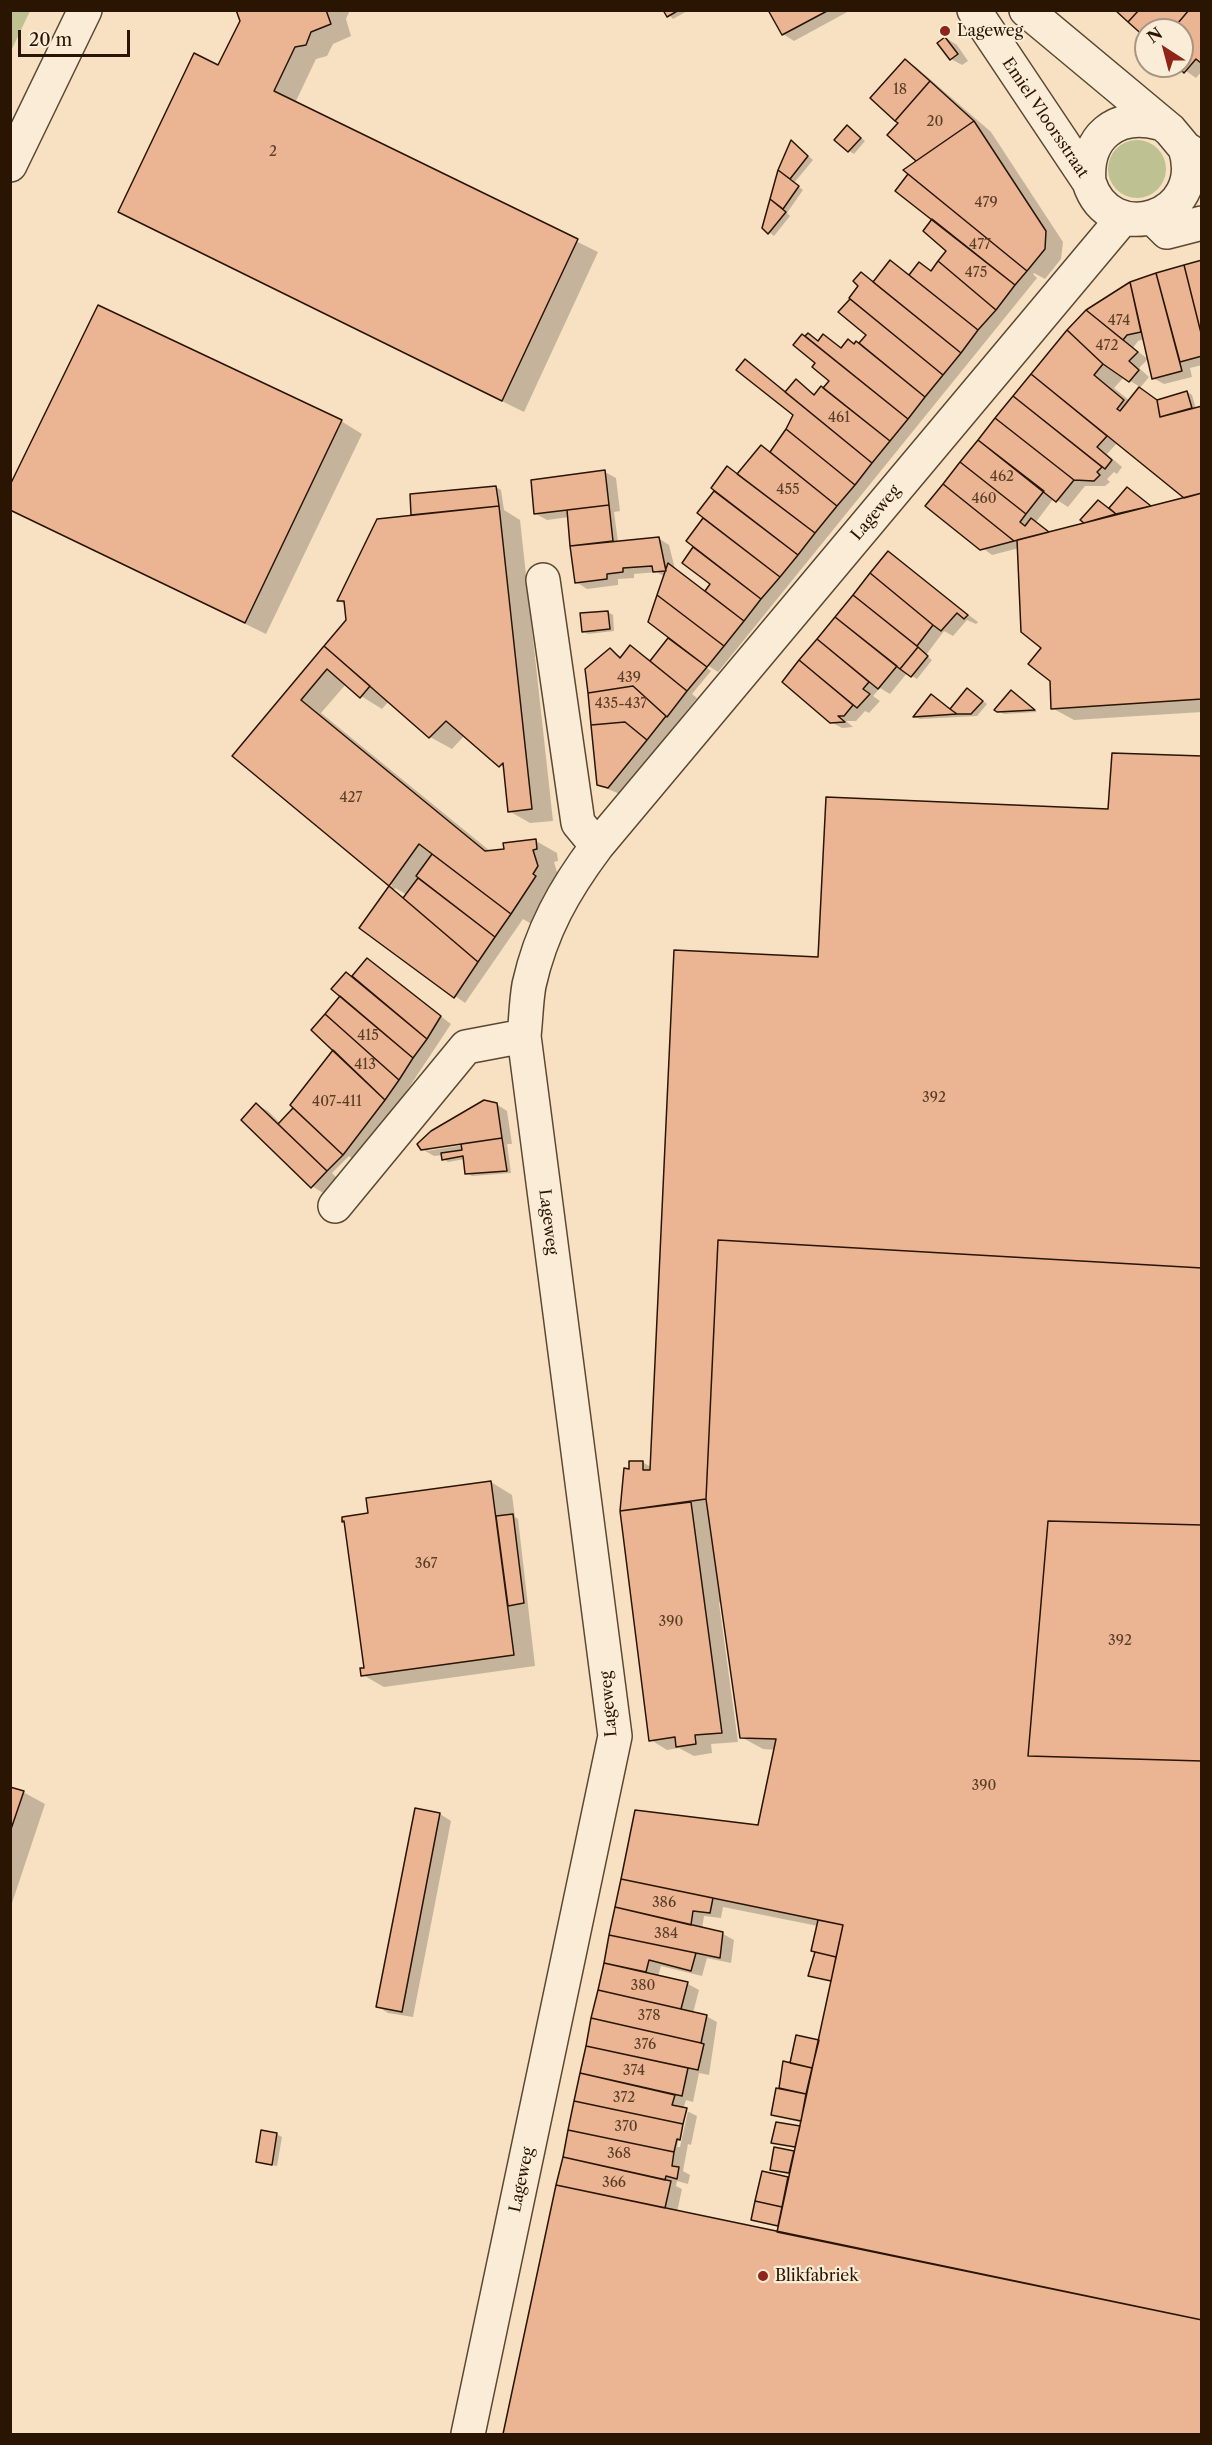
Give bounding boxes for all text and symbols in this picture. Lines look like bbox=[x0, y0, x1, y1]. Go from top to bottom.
scale bar bbox=[21, 18, 134, 56]
north arrow bbox=[1134, 18, 1194, 78]
place label: Lageweg bbox=[957, 21, 1023, 41]
text: N bbox=[1143, 23, 1166, 47]
marker: Lageweg bbox=[938, 24, 952, 38]
text: 20 m bbox=[29, 29, 72, 51]
street label: Emiel Vloorsstraat bbox=[998, 54, 1092, 182]
house number: 18 bbox=[893, 82, 907, 98]
house number: 20 bbox=[927, 114, 943, 130]
house number: 2 bbox=[269, 144, 277, 160]
house number: 479 bbox=[974, 195, 998, 211]
house number: 477 bbox=[969, 237, 991, 253]
house number: 475 bbox=[965, 265, 987, 281]
house number: 474 bbox=[1108, 313, 1130, 329]
house number: 472 bbox=[1095, 338, 1119, 354]
house number: 461 bbox=[828, 410, 850, 426]
house number: 462 bbox=[990, 469, 1014, 485]
street label: Lageweg bbox=[847, 481, 905, 545]
house number: 455 bbox=[776, 482, 800, 498]
house number: 460 bbox=[971, 491, 997, 507]
house number: 439 bbox=[617, 670, 641, 686]
house number: 435-437 bbox=[595, 696, 647, 712]
house number: 427 bbox=[339, 790, 363, 806]
house number: 415 bbox=[357, 1028, 379, 1044]
house number: 413 bbox=[354, 1057, 376, 1073]
house number: 392 bbox=[922, 1090, 946, 1106]
house number: 407-411 bbox=[312, 1094, 362, 1110]
street label: Lageweg bbox=[534, 1188, 562, 1256]
house number: 367 bbox=[415, 1556, 437, 1572]
house number: 390 bbox=[659, 1614, 683, 1630]
house number: 392 bbox=[1108, 1633, 1132, 1649]
street label: Lageweg bbox=[597, 1670, 621, 1738]
house number: 390 bbox=[972, 1778, 996, 1794]
house number: 386 bbox=[652, 1895, 676, 1911]
house number: 384 bbox=[654, 1926, 678, 1942]
house number: 380 bbox=[631, 1978, 655, 1994]
house number: 378 bbox=[638, 2008, 660, 2024]
house number: 376 bbox=[634, 2037, 656, 2053]
house number: 374 bbox=[623, 2063, 645, 2079]
house number: 372 bbox=[613, 2090, 635, 2106]
house number: 370 bbox=[614, 2119, 638, 2135]
street label: Lageweg bbox=[506, 2146, 538, 2214]
house number: 368 bbox=[607, 2146, 631, 2162]
house number: 366 bbox=[602, 2175, 626, 2191]
place label: Blikfabriek bbox=[775, 2266, 859, 2286]
marker: Blikfabriek bbox=[756, 2269, 770, 2283]

